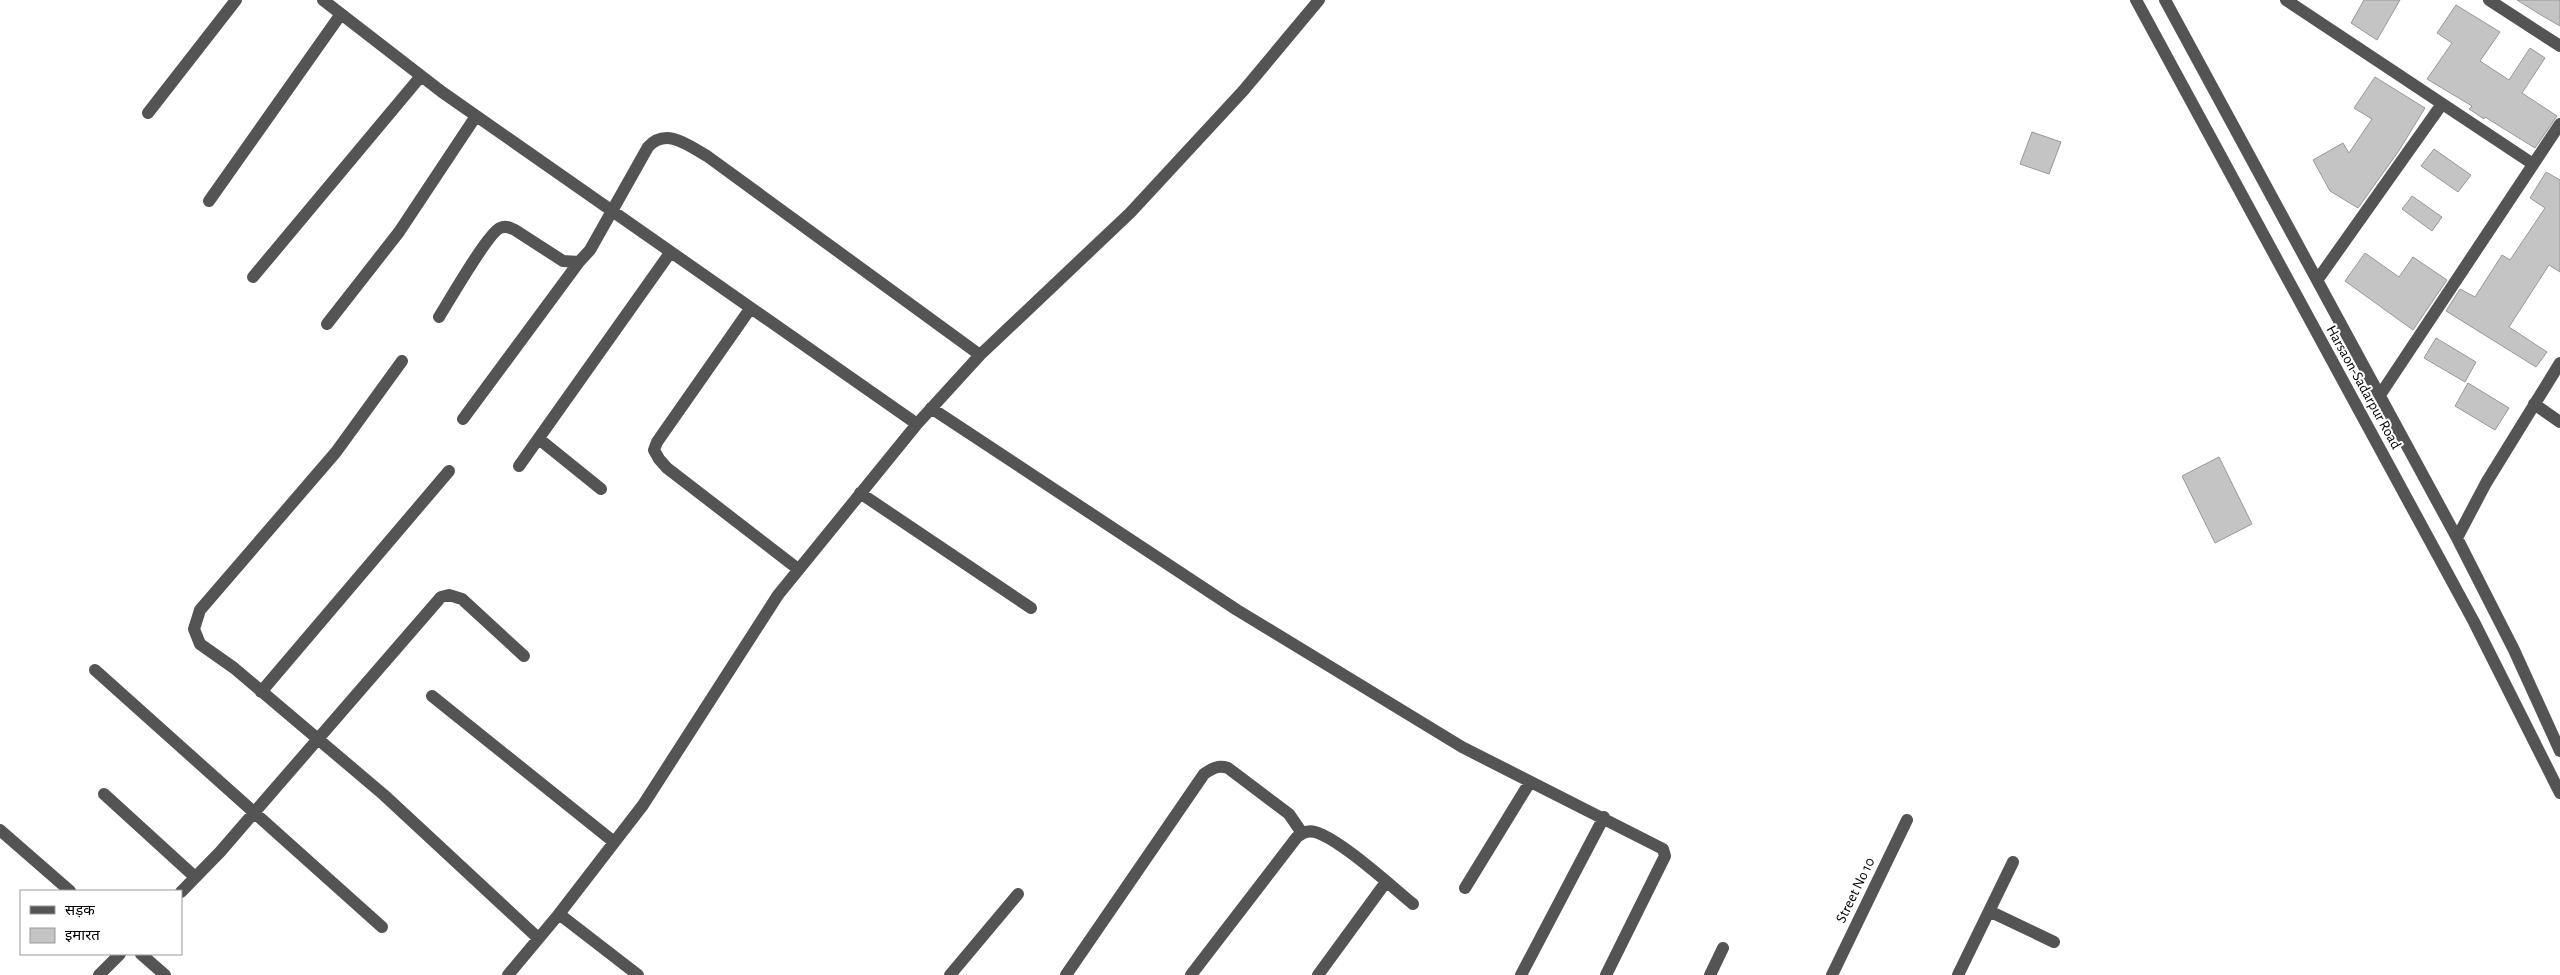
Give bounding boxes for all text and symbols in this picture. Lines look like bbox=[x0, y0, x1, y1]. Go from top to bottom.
street label: Harsaon-Sadarpur Road bbox=[2323, 323, 2404, 452]
street label: Street No 10 bbox=[1833, 855, 1878, 925]
legend bbox=[20, 890, 182, 955]
text: सड़क bbox=[65, 903, 95, 918]
text: इमारत bbox=[65, 928, 100, 943]

